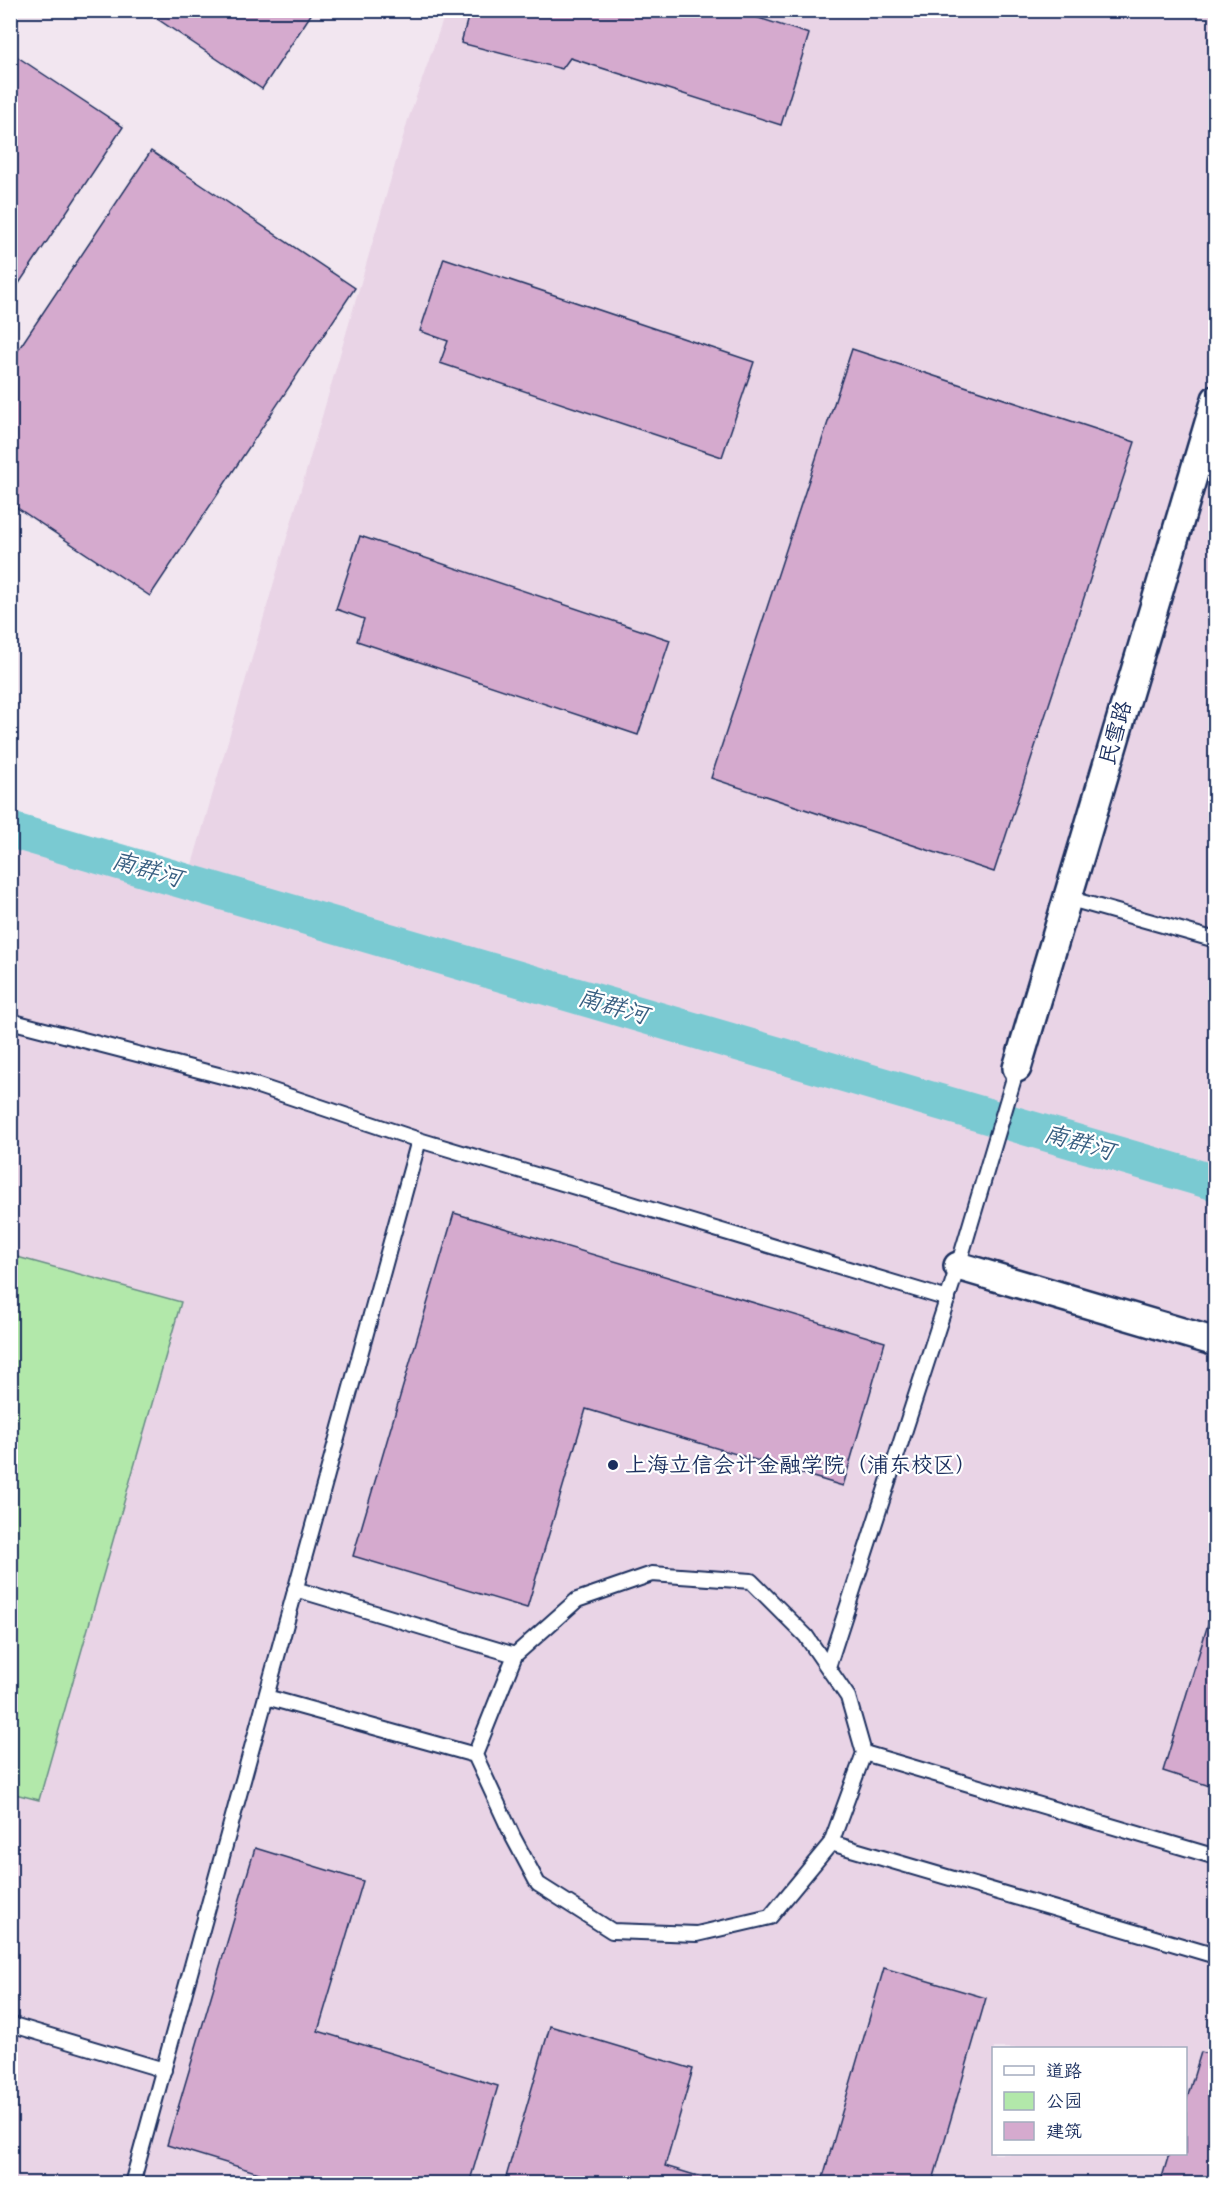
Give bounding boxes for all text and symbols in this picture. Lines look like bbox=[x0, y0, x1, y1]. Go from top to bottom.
street label: 民雪路 bbox=[1092, 697, 1140, 769]
water label: 南群河 bbox=[108, 844, 190, 897]
water label: 南群河 bbox=[574, 981, 656, 1034]
water label: 南群河 bbox=[1040, 1117, 1122, 1170]
place label: 上海立信会计金融学院（浦东校区） bbox=[625, 1450, 977, 1481]
marker: 上海立信会计金融学院（浦东校区） bbox=[606, 1458, 620, 1472]
legend bbox=[992, 2047, 1187, 2155]
text: 道路 bbox=[1046, 2059, 1082, 2084]
text: 公园 bbox=[1046, 2089, 1082, 2114]
text: 建筑 bbox=[1046, 2119, 1082, 2144]

